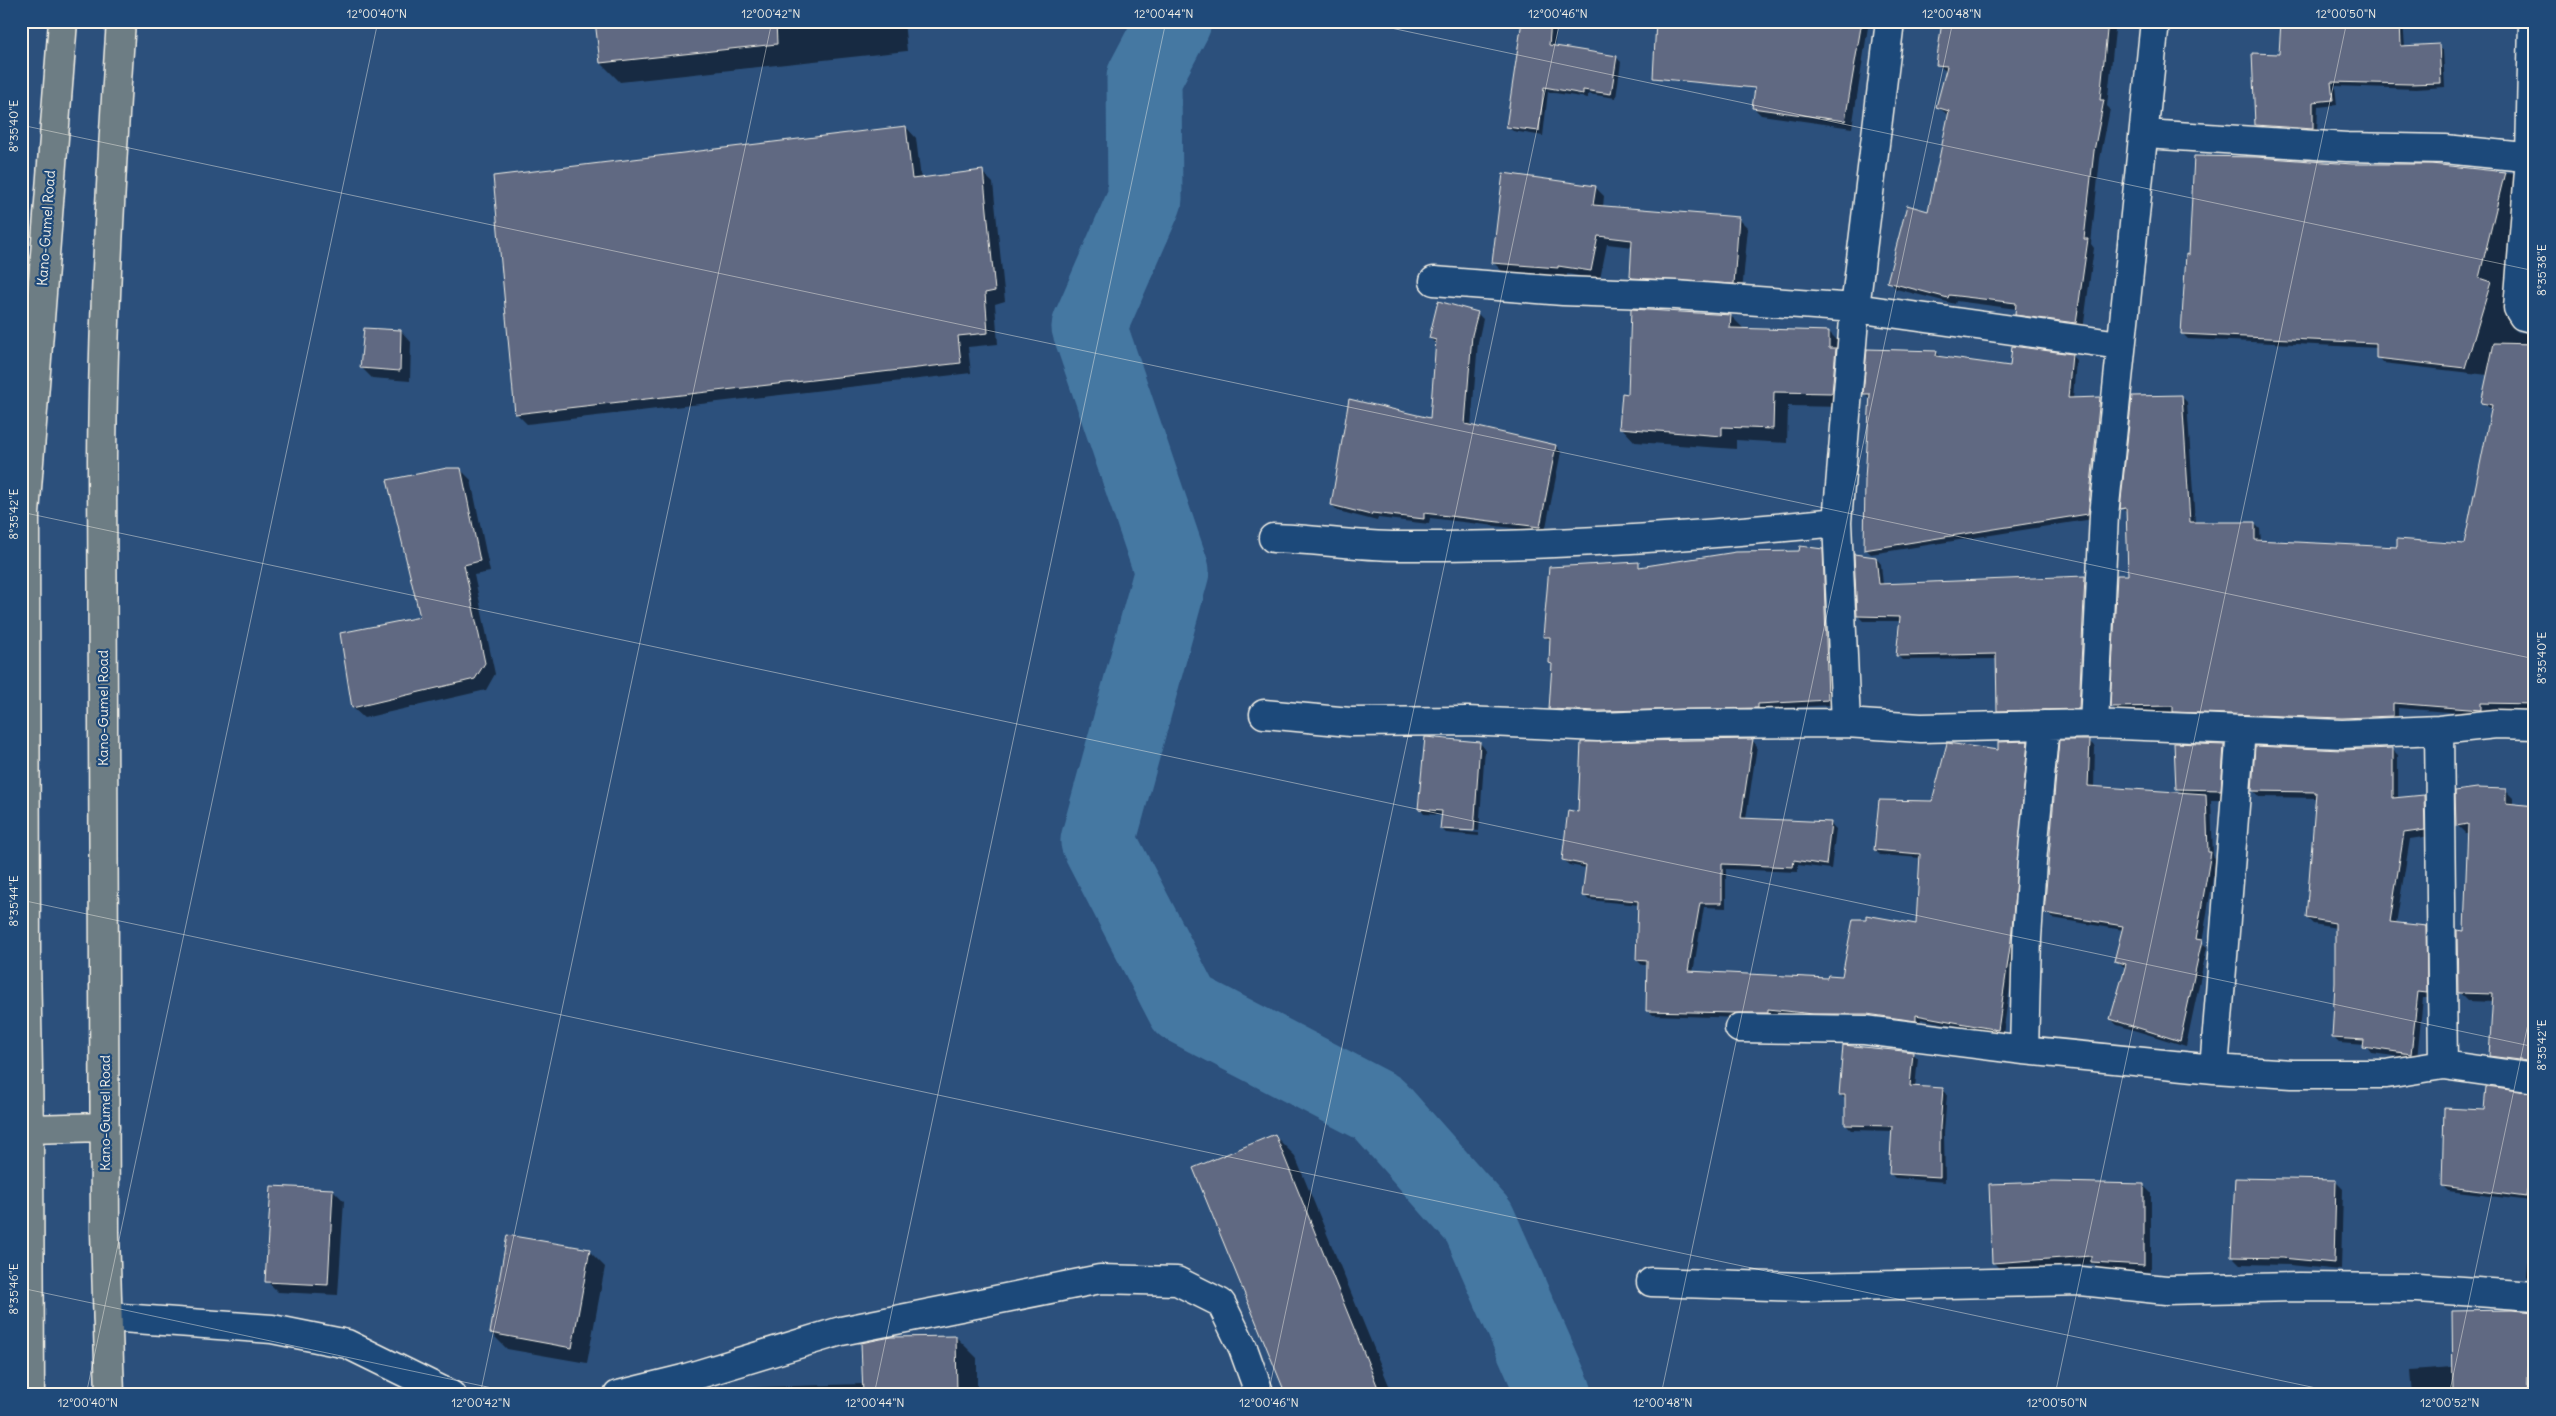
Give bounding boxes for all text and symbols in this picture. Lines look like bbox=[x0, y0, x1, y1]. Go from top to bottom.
text: 12°00'40"N bbox=[347, 6, 407, 21]
text: 12°00'42"N bbox=[742, 6, 801, 21]
text: 12°00'44"N bbox=[1134, 6, 1194, 21]
text: 12°00'46"N bbox=[1528, 6, 1588, 21]
text: 12°00'48"N bbox=[1922, 6, 1982, 21]
text: 12°00'50"N bbox=[2316, 6, 2376, 21]
text: 8°35'40"E bbox=[6, 100, 21, 152]
street label: Kano-Gumel Road bbox=[33, 170, 59, 286]
text: 8°35'38"E bbox=[2534, 244, 2549, 296]
text: 8°35'42"E bbox=[6, 488, 21, 540]
text: 8°35'40"E bbox=[2534, 632, 2549, 684]
street label: Kano-Gumel Road bbox=[94, 650, 112, 766]
text: 8°35'44"E bbox=[6, 875, 21, 927]
text: 8°35'42"E bbox=[2534, 1019, 2549, 1071]
street label: Kano-Gumel Road bbox=[96, 1055, 114, 1171]
text: 8°35'46"E bbox=[6, 1263, 21, 1315]
text: 12°00'40"N bbox=[58, 1395, 118, 1410]
text: 12°00'42"N bbox=[452, 1395, 511, 1410]
text: 12°00'44"N bbox=[845, 1395, 905, 1410]
text: 12°00'46"N bbox=[1239, 1395, 1299, 1410]
text: 12°00'48"N bbox=[1633, 1395, 1693, 1410]
text: 12°00'50"N bbox=[2027, 1395, 2087, 1410]
text: 12°00'52"N bbox=[2420, 1395, 2480, 1410]

